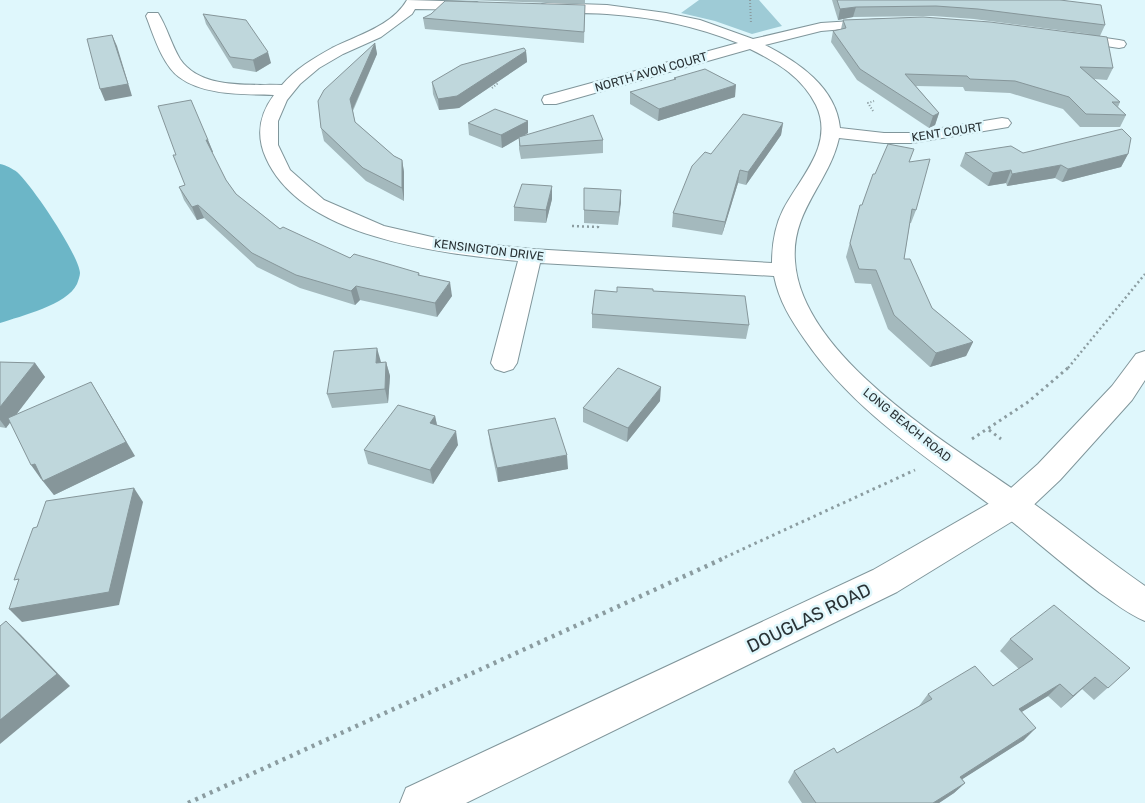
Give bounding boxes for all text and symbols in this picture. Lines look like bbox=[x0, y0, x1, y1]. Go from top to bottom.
street label: NORTH AVON COURT bbox=[593, 49, 709, 95]
street label: KENT COURT bbox=[911, 119, 984, 145]
street label: KENSINGTON DRIVE bbox=[433, 236, 545, 264]
street label: LONG BEACH ROAD bbox=[860, 385, 954, 465]
street label: DOUGLAS ROAD bbox=[743, 578, 875, 658]

